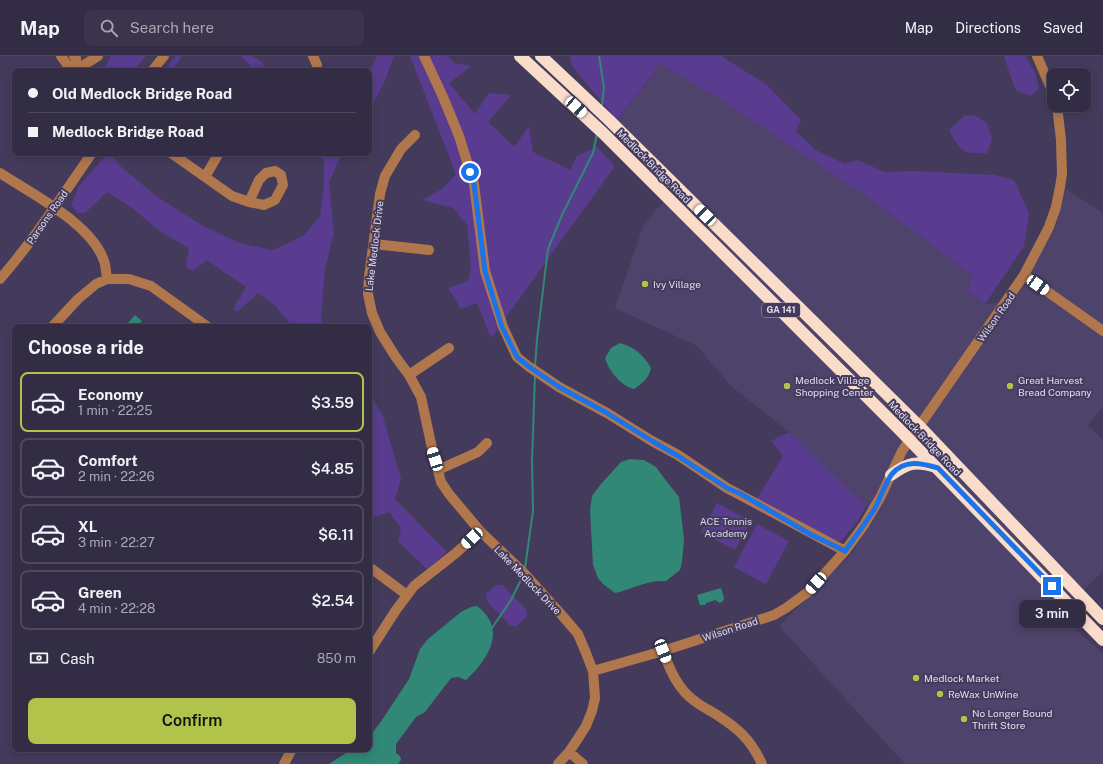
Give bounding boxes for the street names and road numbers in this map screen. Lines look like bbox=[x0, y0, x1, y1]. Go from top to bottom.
street label: Medlock Bridge Road bbox=[615, 127, 693, 205]
street label: Parsons Road bbox=[24, 188, 70, 246]
street label: Lake Medlock Drive bbox=[363, 200, 386, 292]
street label: Wilson Road bbox=[975, 290, 1017, 344]
road number: GA 141 bbox=[762, 303, 800, 317]
street label: Medlock Bridge Road bbox=[886, 398, 964, 478]
street label: Lake Medlock Drive bbox=[492, 543, 564, 617]
street label: Wilson Road bbox=[701, 614, 759, 644]

